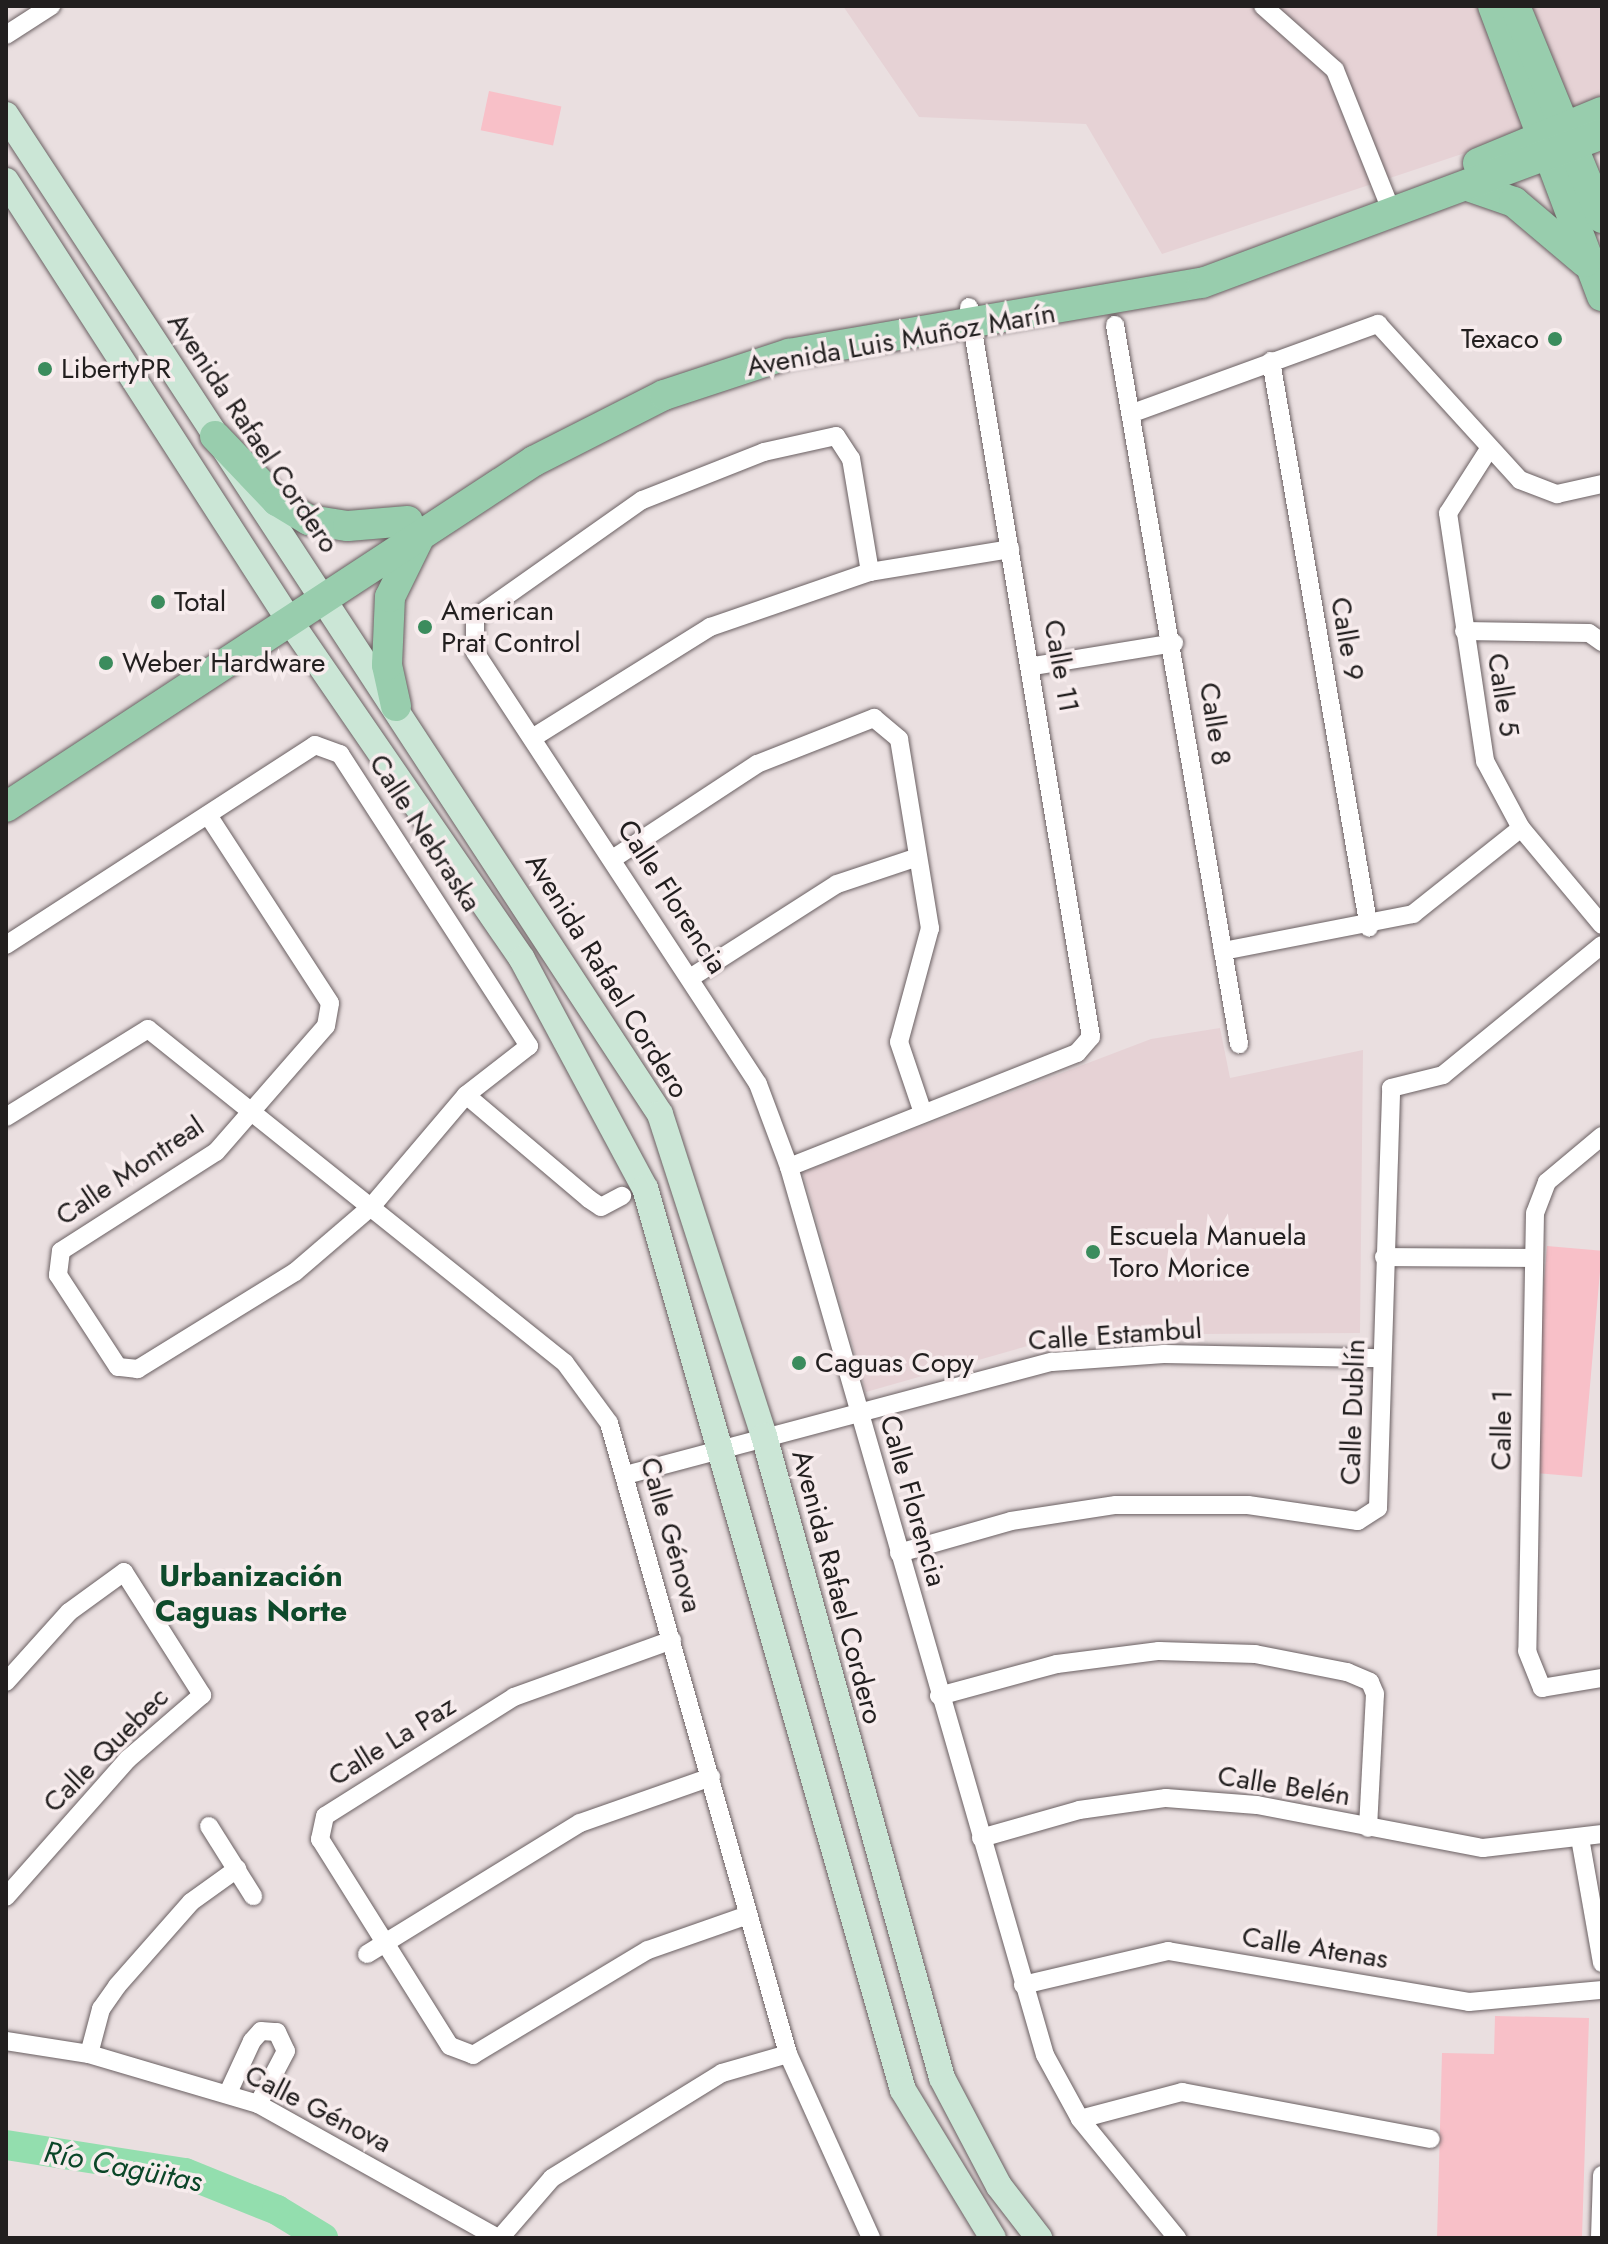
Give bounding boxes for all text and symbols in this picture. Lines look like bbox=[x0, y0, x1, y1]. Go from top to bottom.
street label: Avenida Luis Muñoz Marín bbox=[744, 296, 1058, 384]
street label: Avenida Rafael Cordero bbox=[160, 307, 346, 559]
place label: Texaco bbox=[1461, 322, 1539, 356]
marker: Texaco bbox=[1546, 330, 1564, 348]
place label: LibertyPR bbox=[61, 352, 171, 386]
marker: LibertyPR bbox=[36, 360, 54, 378]
place label: Total bbox=[174, 585, 226, 619]
marker: Total bbox=[149, 593, 167, 611]
place label: American Prat Control bbox=[441, 594, 581, 660]
street label: Calle 9 bbox=[1323, 594, 1371, 684]
street label: Calle 11 bbox=[1036, 617, 1086, 715]
marker: American Prat Control bbox=[416, 618, 434, 636]
place label: Weber Hardware bbox=[122, 646, 325, 680]
street label: Calle 5 bbox=[1480, 651, 1526, 739]
marker: Weber Hardware bbox=[97, 654, 115, 672]
street label: Calle 8 bbox=[1192, 680, 1238, 768]
street label: Calle Nebraska bbox=[362, 748, 488, 918]
street label: Calle Florencia bbox=[610, 814, 734, 980]
street label: Avenida Rafael Cordero bbox=[518, 848, 696, 1104]
street label: Calle Montreal bbox=[50, 1109, 210, 1233]
place label: Escuela Manuela Toro Morice bbox=[1109, 1219, 1306, 1285]
marker: Escuela Manuela Toro Morice bbox=[1084, 1243, 1102, 1261]
street label: Calle Estambul bbox=[1027, 1312, 1203, 1358]
street label: Calle Dublín bbox=[1334, 1338, 1372, 1486]
place label: Caguas Copy bbox=[815, 1346, 974, 1380]
marker: Caguas Copy bbox=[790, 1354, 808, 1372]
street label: Calle 1 bbox=[1484, 1389, 1520, 1471]
street label: Calle Florencia bbox=[873, 1412, 953, 1590]
street label: Avenida Rafael Cordero bbox=[784, 1446, 890, 1728]
street label: Calle Génova bbox=[633, 1454, 709, 1616]
district label: Urbanización Caguas Norte bbox=[155, 1558, 347, 1628]
street label: Calle Quebec bbox=[36, 1680, 176, 1820]
street label: Calle La Paz bbox=[322, 1689, 462, 1793]
street label: Calle Belén bbox=[1215, 1759, 1353, 1813]
street label: Calle Atenas bbox=[1240, 1920, 1390, 1976]
street label: Calle Génova bbox=[239, 2058, 397, 2160]
water label: Río Cagüitas bbox=[41, 2134, 205, 2200]

